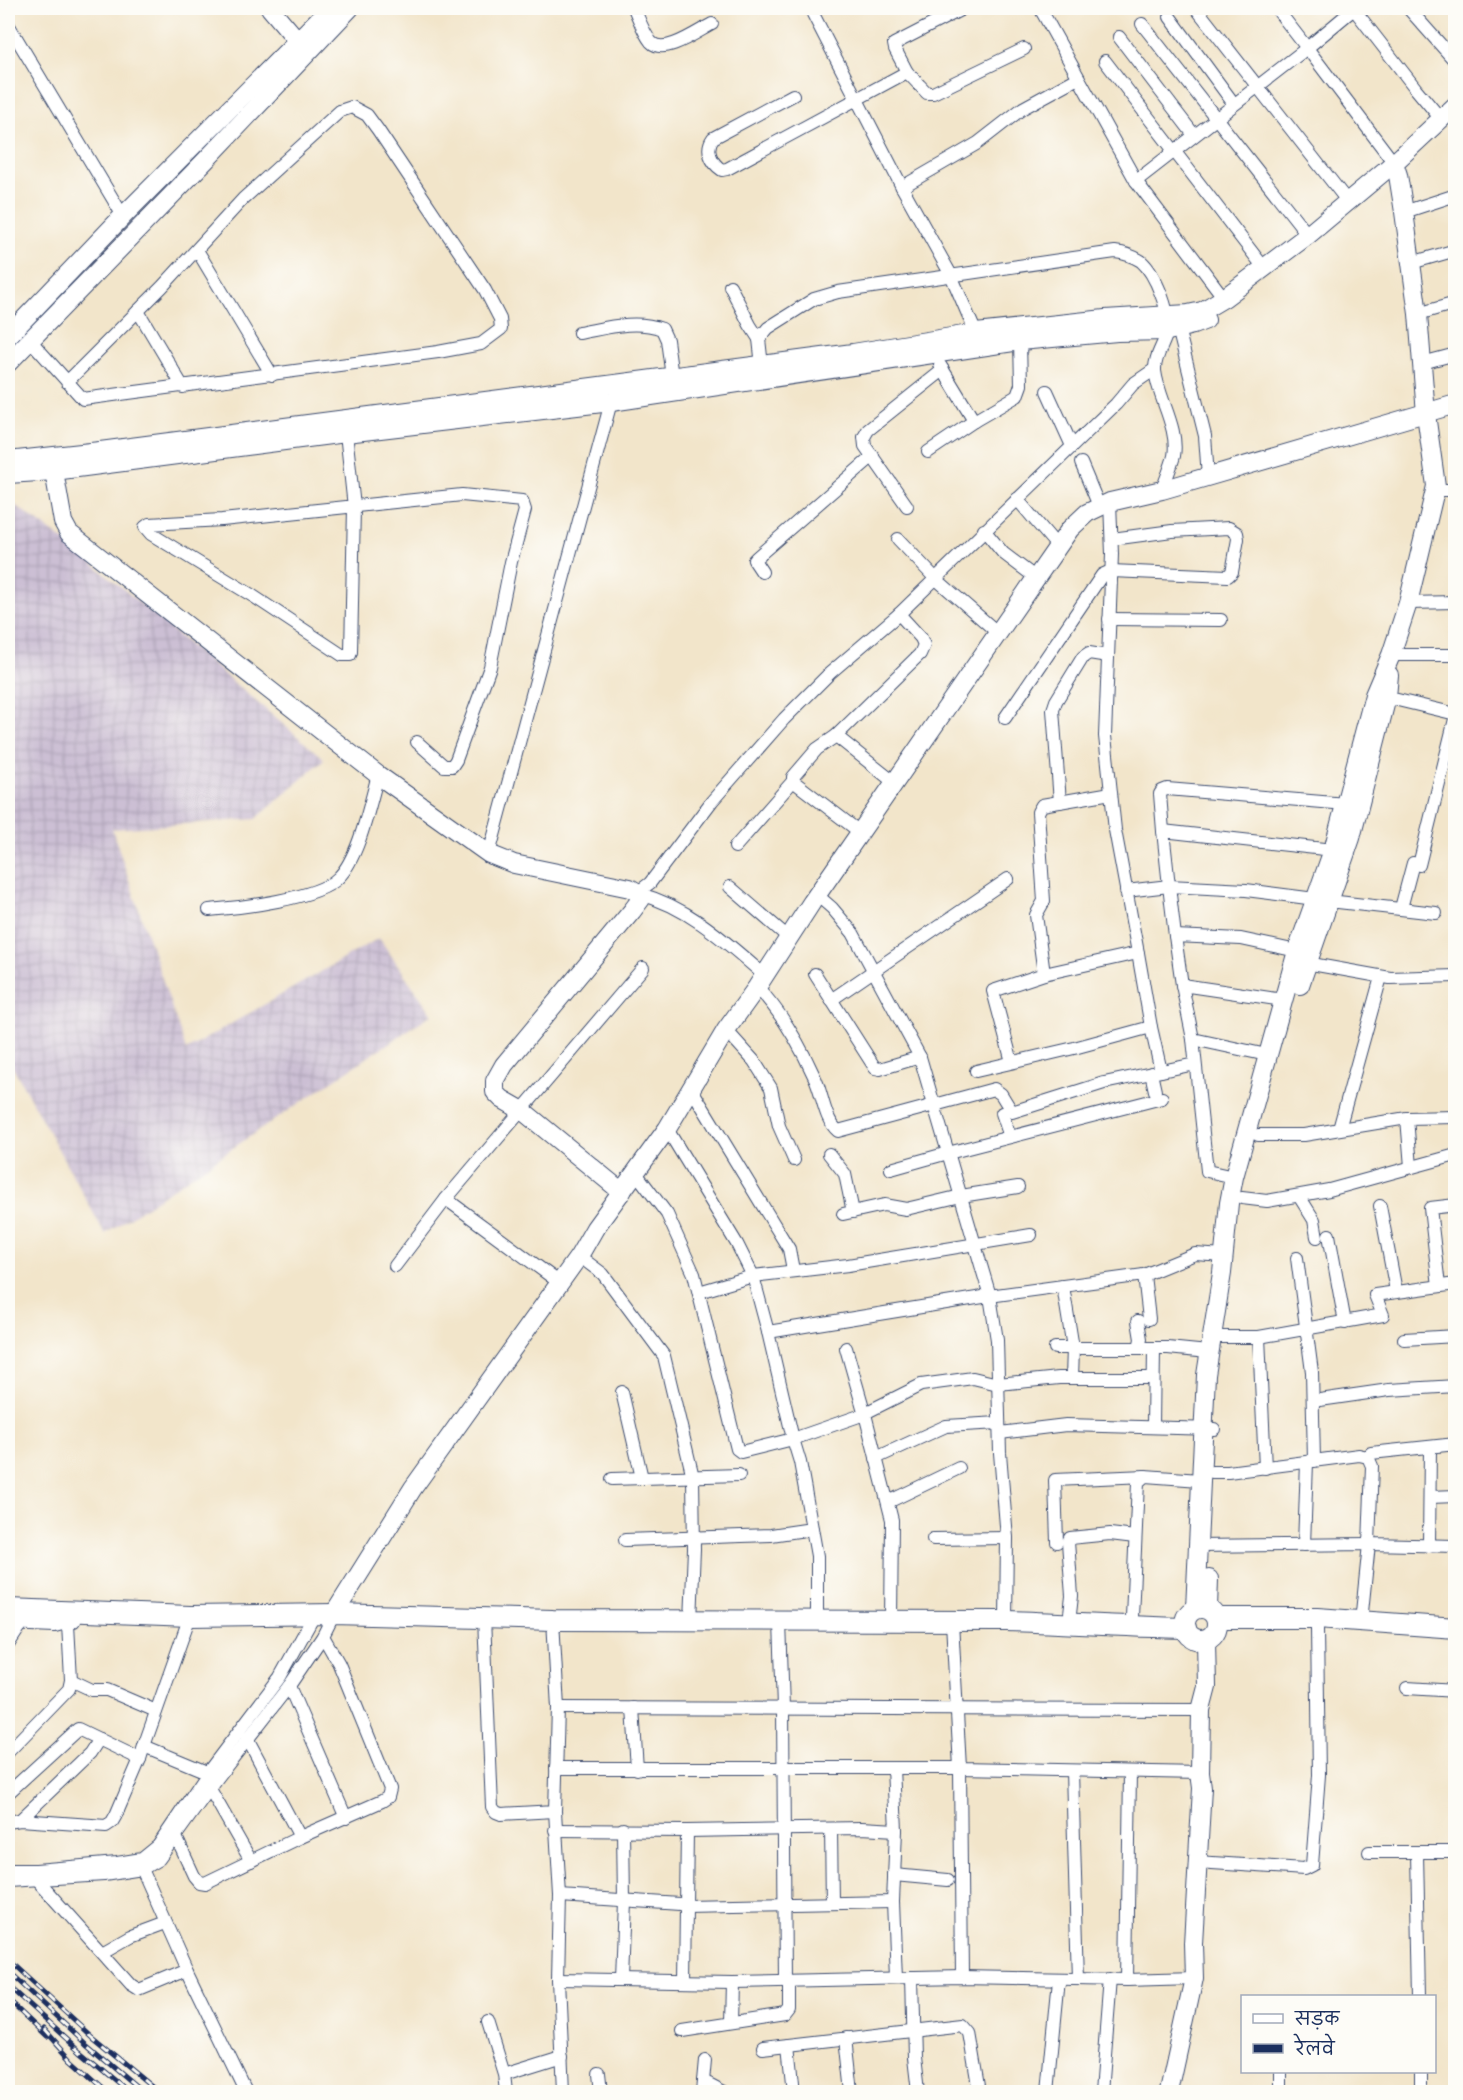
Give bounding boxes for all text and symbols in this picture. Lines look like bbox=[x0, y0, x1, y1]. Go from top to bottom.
legend bbox=[1241, 1995, 1436, 2073]
text: सड़क bbox=[1294, 2009, 1340, 2030]
text: रेलवे bbox=[1293, 2033, 1336, 2060]

